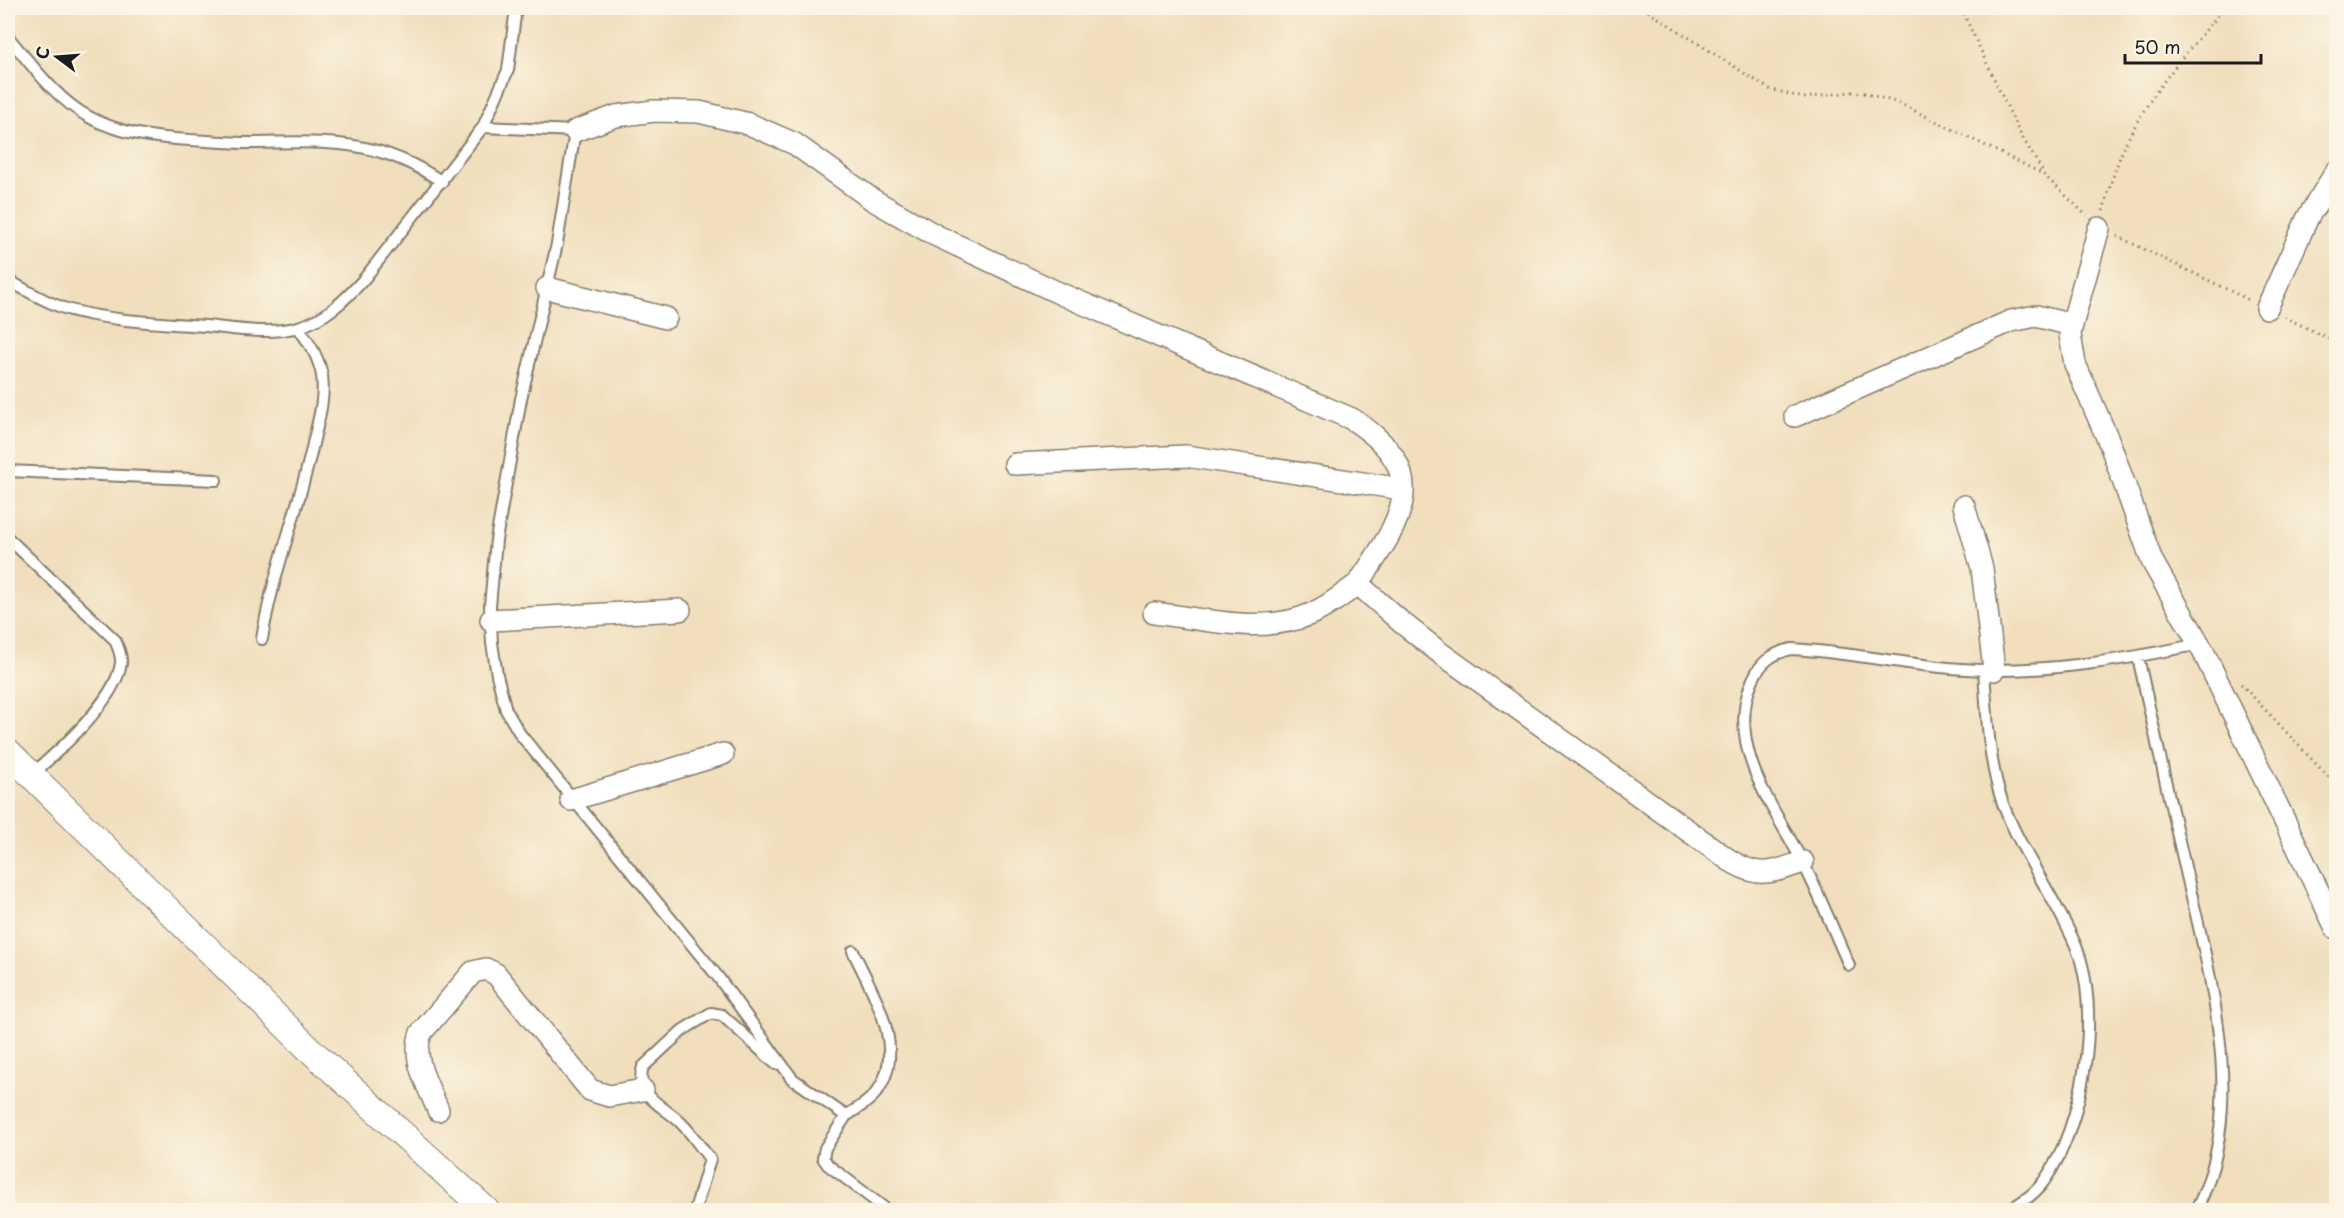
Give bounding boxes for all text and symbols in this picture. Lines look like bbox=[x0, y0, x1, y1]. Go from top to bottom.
north arrow bbox=[27, 27, 87, 87]
scale bar bbox=[2125, 27, 2262, 65]
text: 50 m bbox=[2134, 33, 2181, 60]
text: С bbox=[28, 43, 55, 62]

